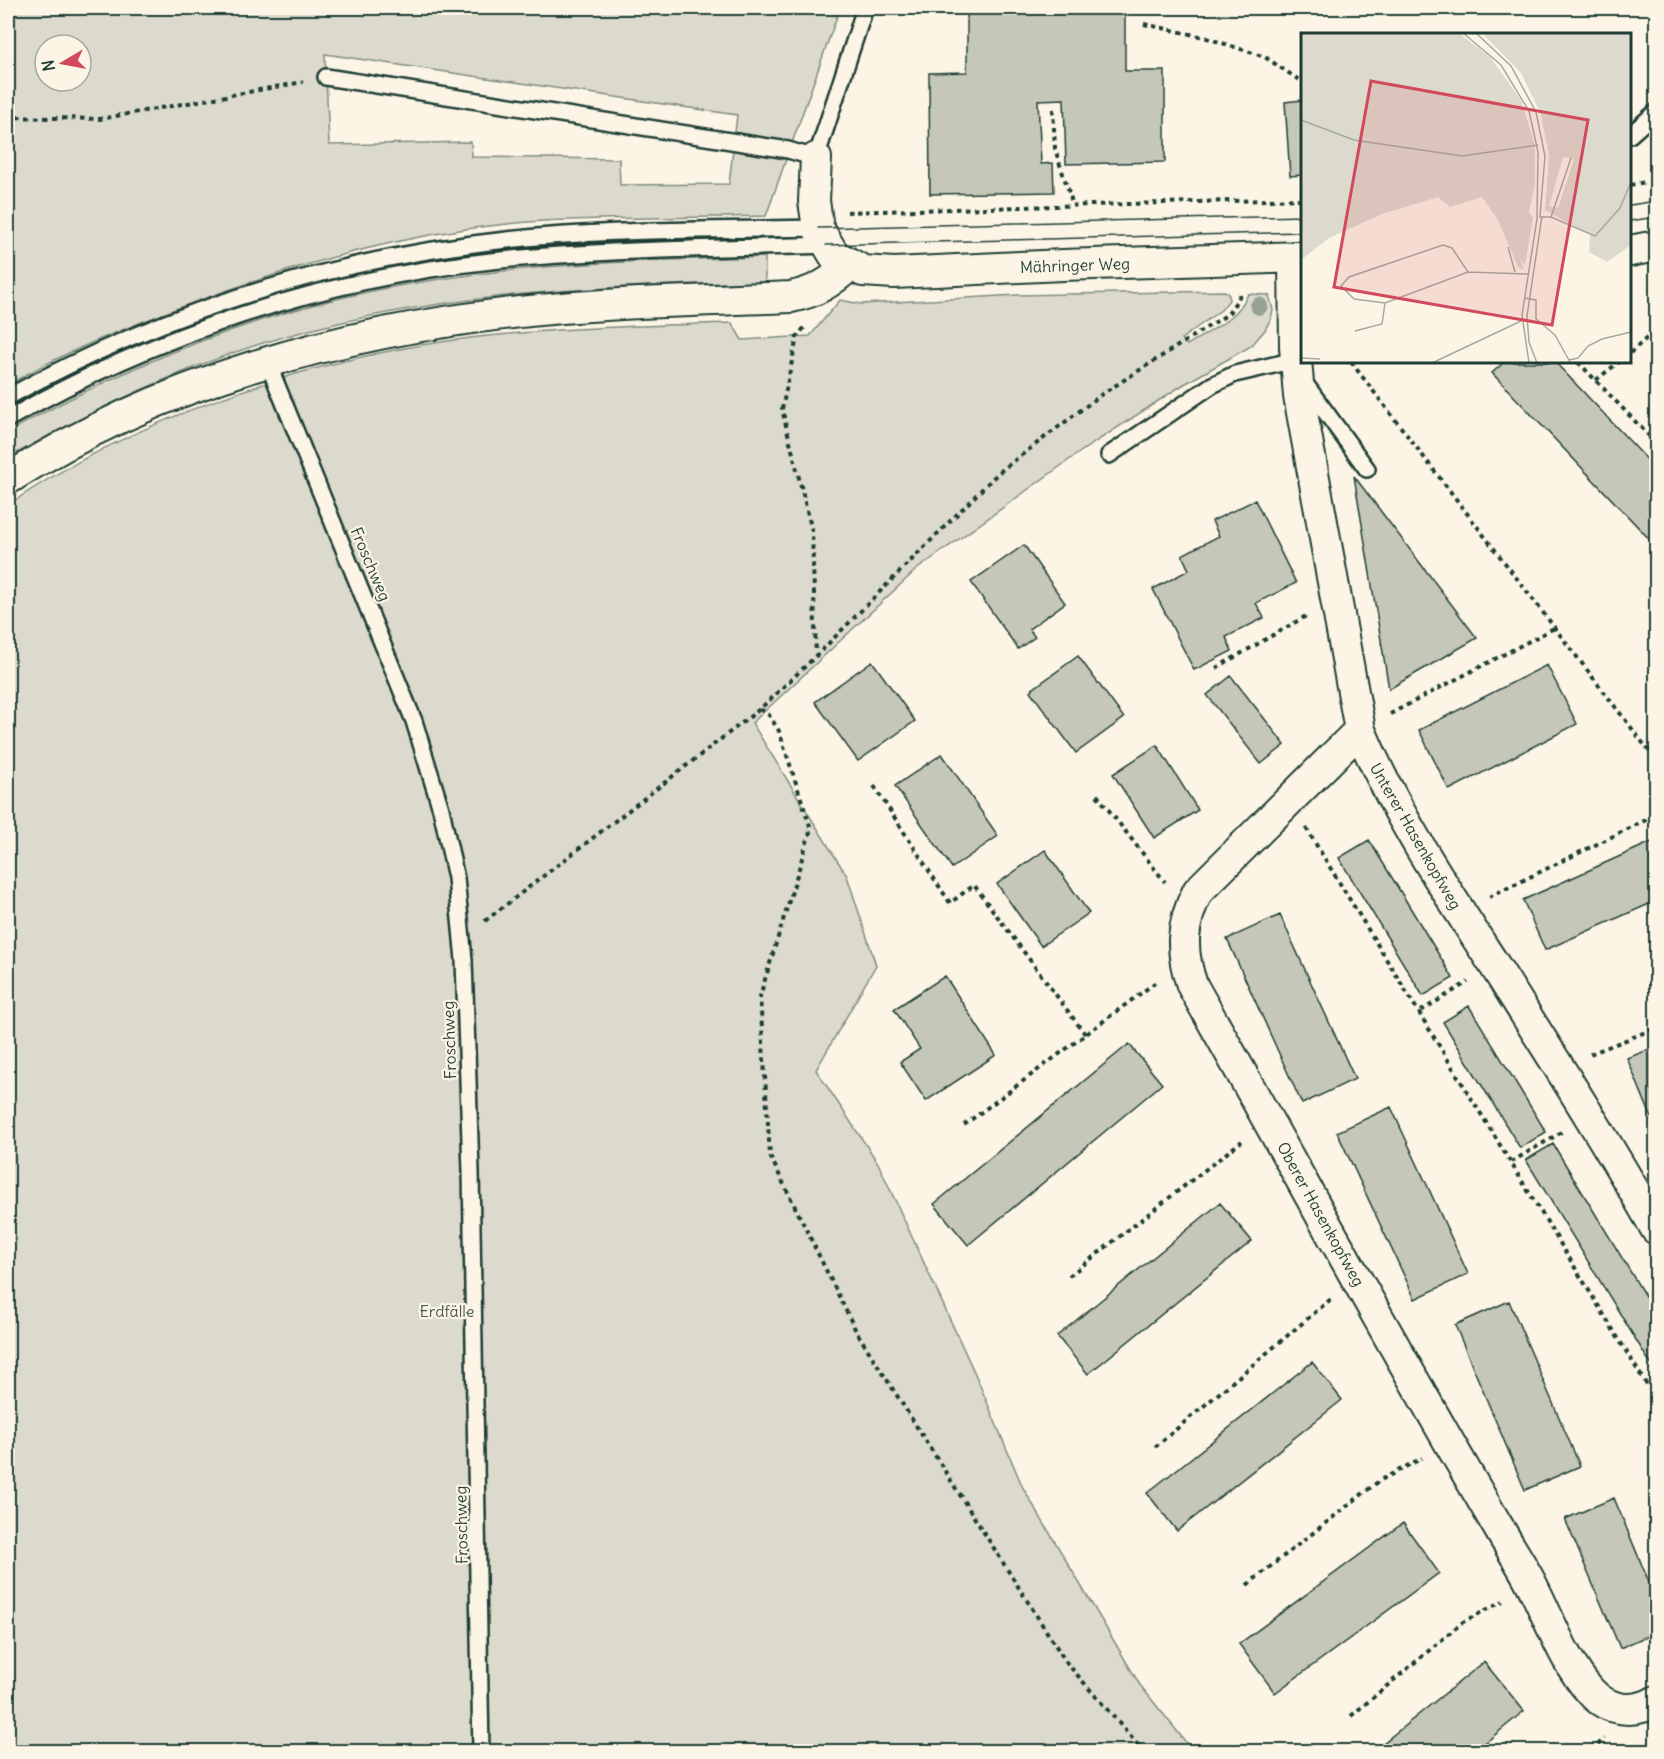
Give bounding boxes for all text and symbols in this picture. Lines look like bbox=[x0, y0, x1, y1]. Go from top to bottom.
north arrow bbox=[33, 33, 93, 93]
inset map bbox=[1301, 33, 1631, 363]
text: N bbox=[37, 58, 59, 73]
street label: Mähringer Weg bbox=[1020, 253, 1130, 277]
street label: Froschweg bbox=[346, 524, 396, 604]
street label: Unterer Hasenkopfweg bbox=[1366, 759, 1466, 913]
street label: Froschweg bbox=[438, 1000, 460, 1080]
street label: Oberer Hasenkopfweg bbox=[1273, 1138, 1369, 1290]
park label: Erdfälle bbox=[419, 1301, 475, 1321]
street label: Froschweg bbox=[450, 1486, 472, 1564]

